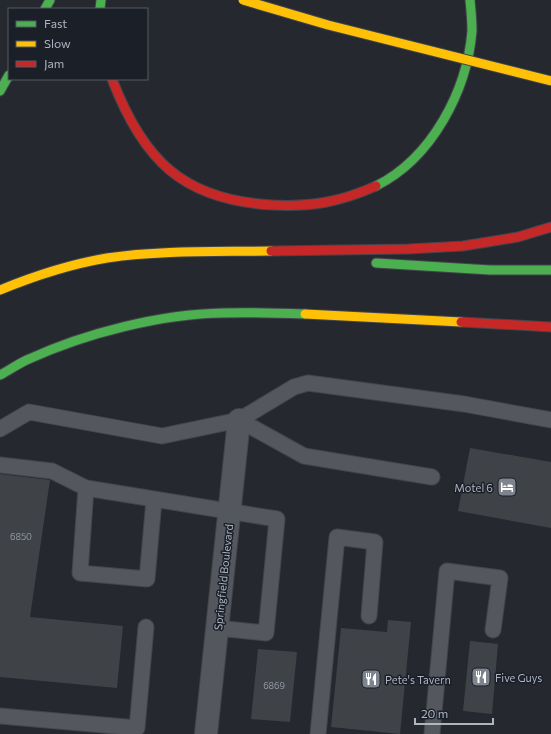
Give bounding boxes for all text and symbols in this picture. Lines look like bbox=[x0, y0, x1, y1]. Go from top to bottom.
legend bbox=[8, 8, 148, 80]
text: Fast bbox=[44, 16, 67, 30]
text: Slow bbox=[44, 36, 71, 50]
text: Jam bbox=[44, 56, 64, 71]
hotel icon: Motel 6 bbox=[496, 476, 518, 498]
place label: Motel 6 bbox=[454, 481, 493, 494]
street label: Springfield Boulevard bbox=[211, 523, 235, 631]
house number: 6850 bbox=[10, 531, 32, 542]
restaurant icon: Five Guys bbox=[470, 666, 492, 688]
restaurant icon: Pete's Tavern bbox=[360, 668, 382, 690]
place label: Five Guys bbox=[495, 671, 542, 684]
place label: Pete's Tavern bbox=[385, 673, 451, 686]
house number: 6869 bbox=[263, 680, 285, 691]
scale bar bbox=[415, 700, 493, 726]
text: 20 m bbox=[421, 706, 448, 720]

